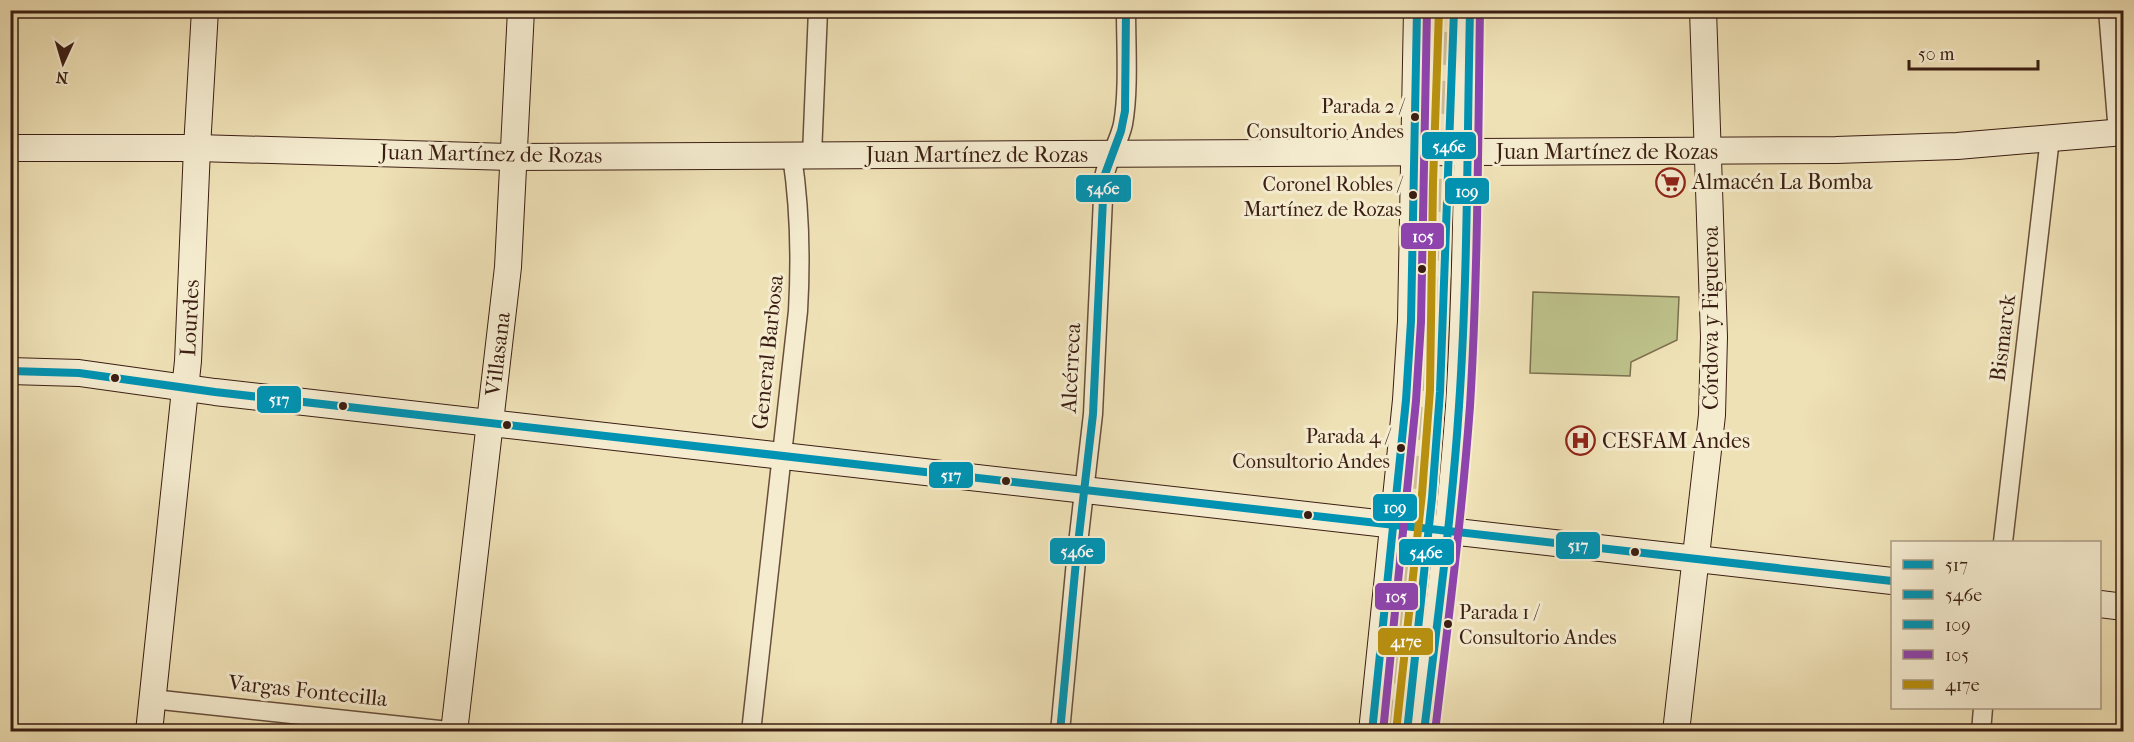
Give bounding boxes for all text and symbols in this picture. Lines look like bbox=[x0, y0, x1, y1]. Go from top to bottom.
north arrow bbox=[33, 33, 93, 93]
scale bar bbox=[1909, 33, 2038, 71]
text: 50 m bbox=[1918, 44, 1955, 65]
text: N bbox=[54, 68, 69, 87]
place label: Parada 2 / Consultorio Andes bbox=[1246, 95, 1406, 143]
marker: Parada 2 / Consultorio Andes bbox=[1409, 111, 1421, 123]
line badge: 546e bbox=[1421, 131, 1477, 160]
text: 546e bbox=[1433, 137, 1466, 157]
street label: Juan Martínez de Rozas bbox=[378, 139, 602, 169]
street label: Juan Martínez de Rozas bbox=[1494, 139, 1718, 165]
street label: Juan Martínez de Rozas bbox=[864, 142, 1088, 168]
supermarket icon: Almacén La Bomba bbox=[1655, 166, 1687, 198]
place label: Almacén La Bomba bbox=[1691, 169, 1873, 195]
place label: Coronel Robles / Martínez de Rozas bbox=[1243, 173, 1404, 221]
line badge: 546e bbox=[1075, 174, 1132, 203]
line badge: 109 bbox=[1444, 177, 1490, 205]
text: 546e bbox=[1087, 179, 1120, 199]
text: 109 bbox=[1456, 182, 1478, 202]
marker: Coronel Robles / Martínez de Rozas bbox=[1407, 189, 1419, 201]
line badge: 105 bbox=[1400, 222, 1445, 250]
street label: Córdova y Figueroa bbox=[1698, 225, 1724, 410]
text: 105 bbox=[1412, 227, 1434, 246]
unlabelled marker bbox=[1416, 263, 1428, 275]
street label: General Barbosa bbox=[747, 273, 789, 431]
street label: Lourdes bbox=[175, 279, 205, 357]
street label: Bismarck bbox=[1985, 292, 2021, 383]
street label: Villasana bbox=[480, 310, 516, 398]
street label: Alcérreca bbox=[1056, 321, 1086, 415]
unlabelled marker bbox=[109, 372, 121, 384]
line badge: 517 bbox=[256, 385, 302, 414]
text: 517 bbox=[269, 390, 289, 409]
unlabelled marker bbox=[337, 400, 349, 412]
unlabelled marker bbox=[501, 419, 513, 431]
place label: Parada 4 / Consultorio Andes bbox=[1232, 425, 1392, 473]
hospital icon: CESFAM Andes bbox=[1565, 425, 1597, 457]
place label: CESFAM Andes bbox=[1602, 428, 1750, 454]
marker: Parada 4 / Consultorio Andes bbox=[1395, 442, 1407, 454]
line badge: 517 bbox=[928, 461, 974, 489]
text: 517 bbox=[941, 466, 961, 485]
unlabelled marker bbox=[1000, 475, 1012, 487]
line badge: 109 bbox=[1372, 493, 1418, 522]
text: 109 bbox=[1384, 498, 1406, 518]
unlabelled marker bbox=[1302, 509, 1314, 521]
line badge: 517 bbox=[1555, 531, 1601, 560]
text: 517 bbox=[1568, 536, 1588, 555]
line badge: 546e bbox=[1049, 537, 1106, 565]
line badge: 546e bbox=[1398, 538, 1455, 566]
legend bbox=[1891, 541, 2101, 709]
text: 546e bbox=[1061, 542, 1094, 562]
text: 546e bbox=[1410, 543, 1443, 563]
unlabelled marker bbox=[1629, 546, 1641, 558]
text: 517 bbox=[1945, 555, 1968, 576]
line badge: 105 bbox=[1374, 582, 1419, 611]
text: 546e bbox=[1945, 585, 1982, 606]
text: 105 bbox=[1385, 587, 1407, 606]
place label: Parada 1 / Consultorio Andes bbox=[1459, 601, 1617, 649]
text: 109 bbox=[1945, 615, 1971, 636]
marker: Parada 1 / Consultorio Andes bbox=[1442, 618, 1454, 630]
line badge: 417e bbox=[1377, 627, 1434, 656]
text: 417e bbox=[1390, 632, 1421, 652]
text: 105 bbox=[1945, 645, 1969, 666]
street label: Vargas Fontecilla bbox=[226, 670, 390, 712]
text: 417e bbox=[1945, 675, 1980, 696]

